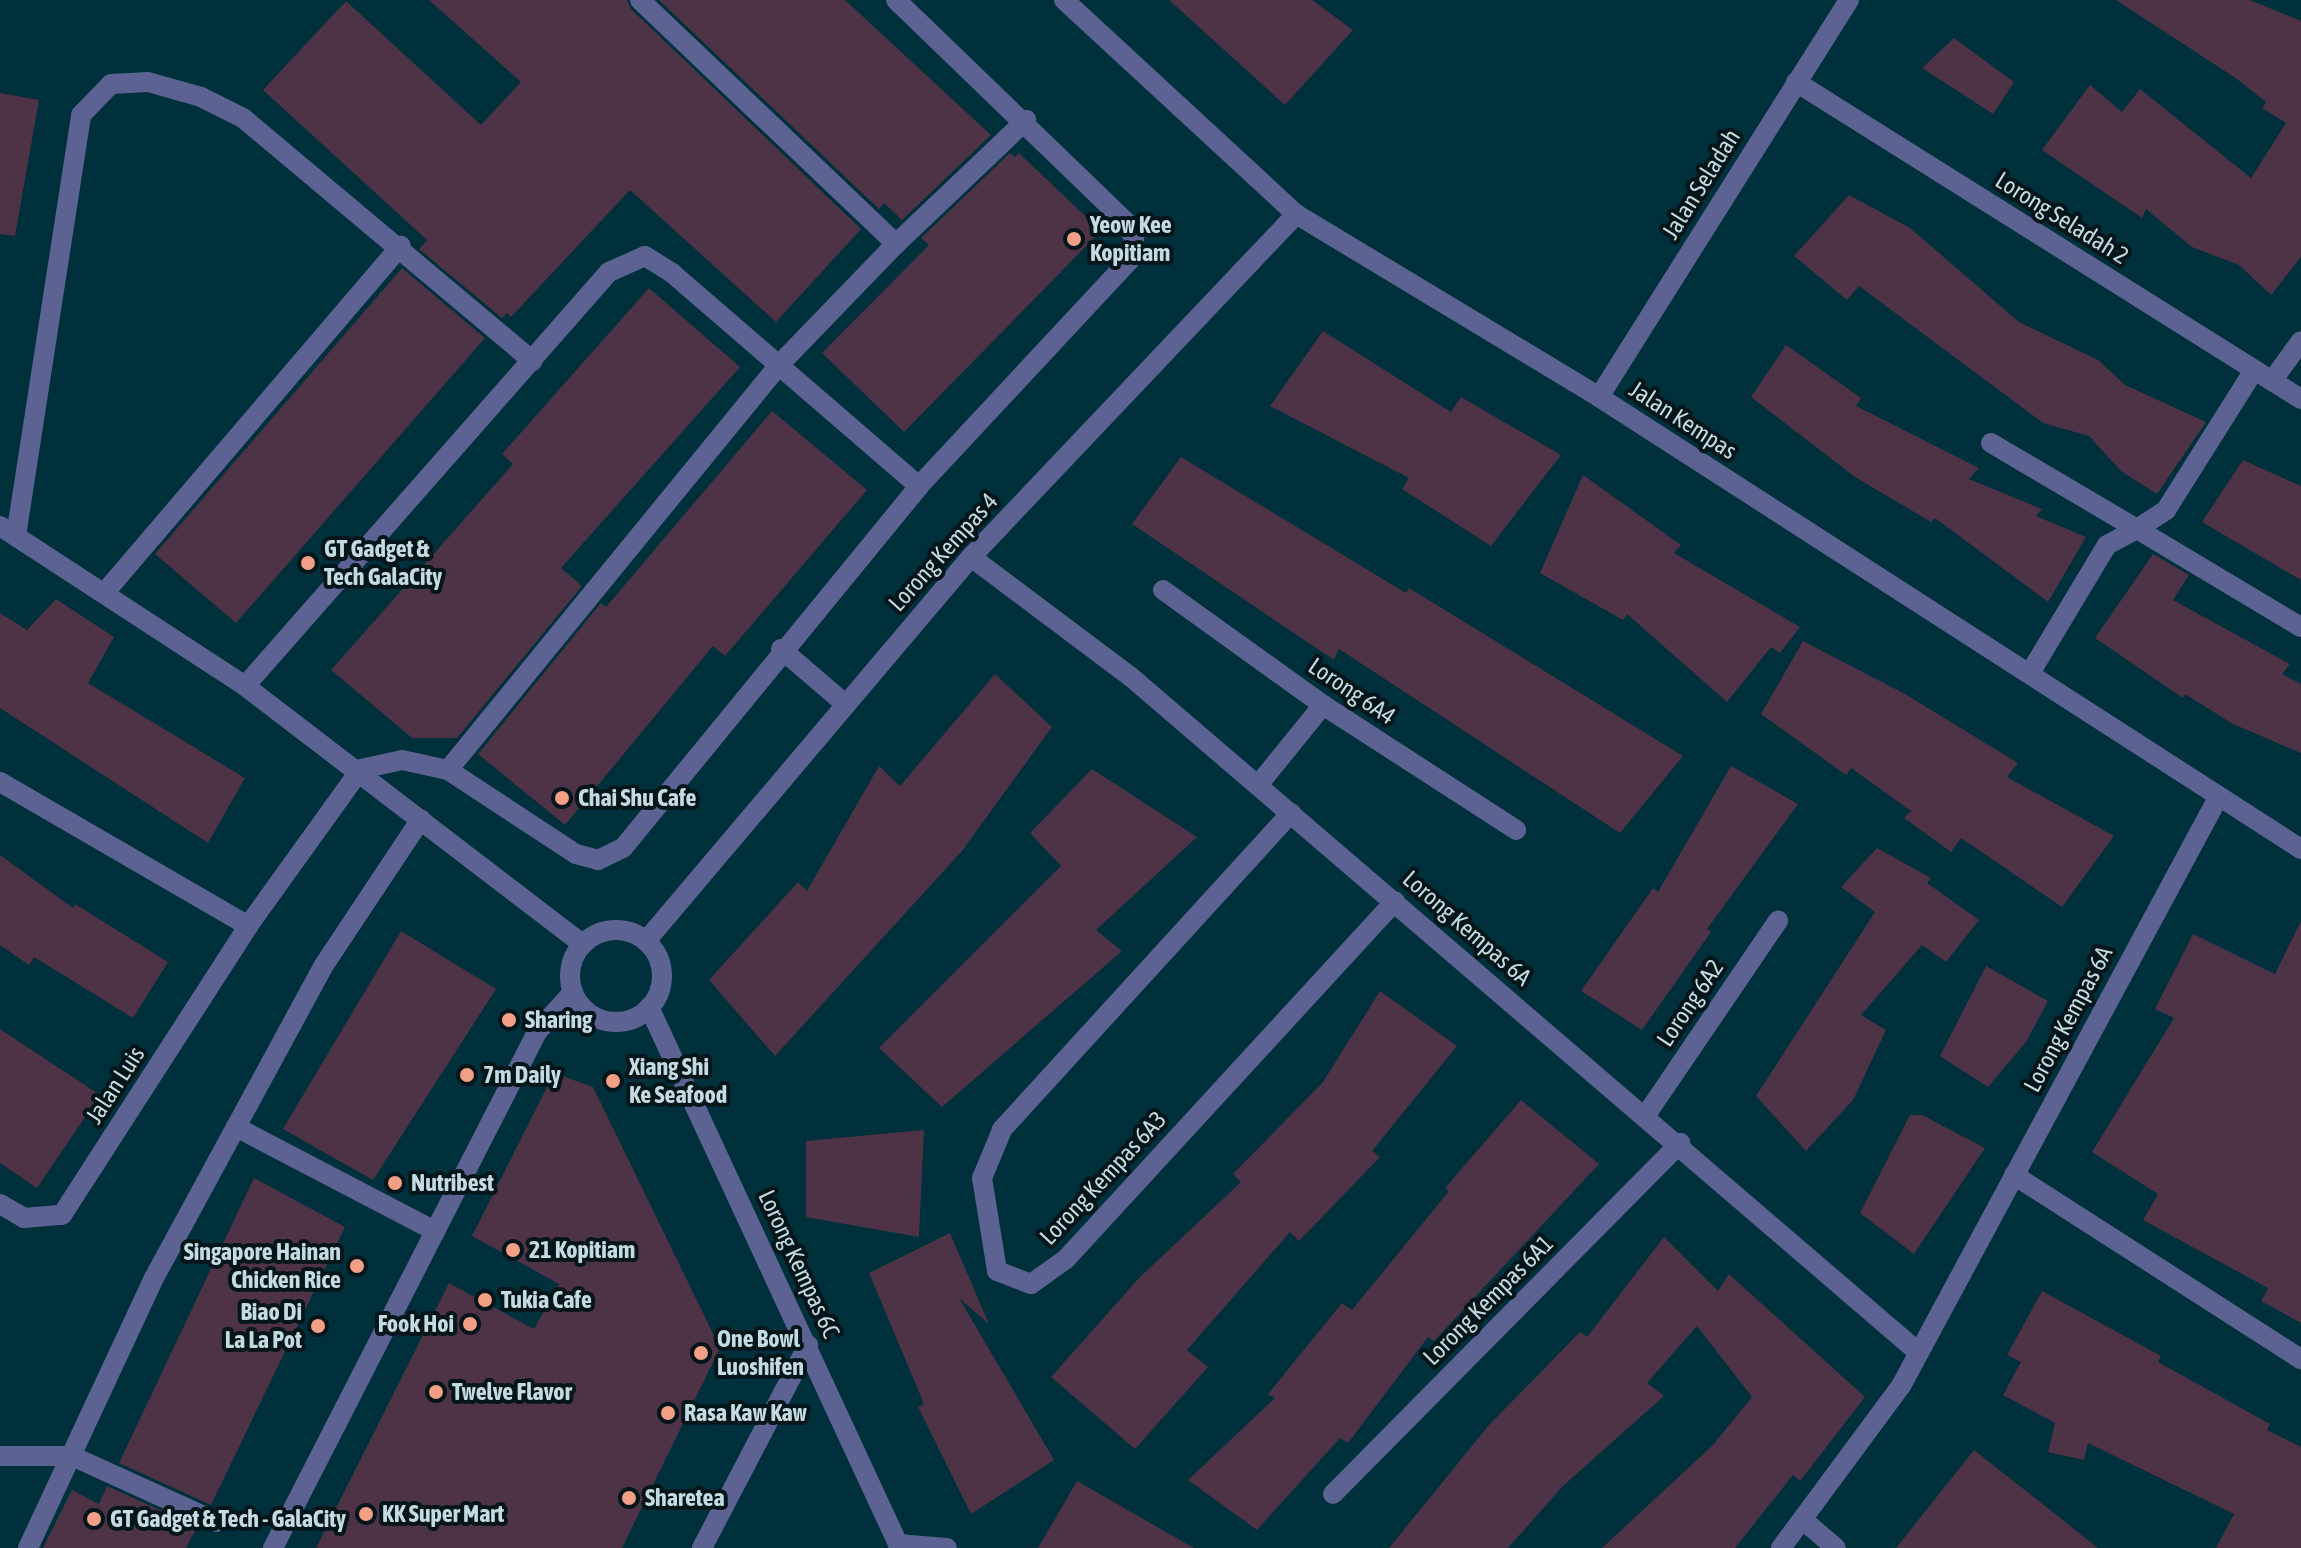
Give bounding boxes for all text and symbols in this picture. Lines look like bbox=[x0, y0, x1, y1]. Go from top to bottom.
street label: Jalan Seladah bbox=[1656, 124, 1746, 244]
street label: Lorong Seladah 2 bbox=[1990, 166, 2134, 270]
place label: Yeow Kee Kopitiam bbox=[1090, 211, 1172, 267]
marker: Yeow Kee Kopitiam bbox=[1065, 230, 1083, 248]
street label: Jalan Kempas bbox=[1624, 375, 1742, 465]
street label: Lorong Kempas 4 bbox=[882, 487, 1004, 617]
place label: GT Gadget & Tech GalaCity bbox=[324, 535, 442, 591]
marker: GT Gadget & Tech GalaCity bbox=[299, 554, 317, 572]
street label: Lorong 6A4 bbox=[1303, 652, 1401, 730]
place label: Chai Shu Cafe bbox=[578, 784, 696, 812]
marker: Chai Shu Cafe bbox=[553, 789, 571, 807]
street label: Lorong Kempas 6A bbox=[1397, 864, 1537, 992]
street label: Lorong Kempas 6A bbox=[2018, 941, 2118, 1097]
street label: Lorong 6A2 bbox=[1651, 954, 1729, 1052]
place label: Sharing bbox=[525, 1006, 592, 1034]
marker: Sharing bbox=[500, 1011, 518, 1029]
street label: Jalan Luis bbox=[79, 1041, 151, 1129]
place label: Xiang Shi Ke Seafood bbox=[629, 1053, 727, 1109]
place label: 7m Daily bbox=[483, 1061, 561, 1089]
marker: 7m Daily bbox=[458, 1066, 476, 1084]
marker: Xiang Shi Ke Seafood bbox=[604, 1072, 622, 1090]
street label: Lorong Kempas 6A3 bbox=[1034, 1105, 1172, 1251]
place label: Nutribest bbox=[411, 1169, 494, 1197]
marker: Nutribest bbox=[386, 1174, 404, 1192]
street label: Lorong Kempas 6C bbox=[752, 1185, 846, 1343]
street label: Lorong Kempas 6A1 bbox=[1417, 1229, 1559, 1371]
place label: 21 Kopitiam bbox=[529, 1236, 635, 1264]
place label: Singapore Hainan Chicken Rice bbox=[184, 1238, 341, 1294]
marker: 21 Kopitiam bbox=[504, 1241, 522, 1259]
marker: Singapore Hainan Chicken Rice bbox=[348, 1257, 366, 1275]
place label: Tukia Cafe bbox=[501, 1286, 592, 1314]
marker: Tukia Cafe bbox=[476, 1291, 494, 1309]
place label: Biao Di La La Pot bbox=[225, 1298, 302, 1354]
place label: Fook Hoi bbox=[378, 1310, 454, 1338]
marker: Fook Hoi bbox=[461, 1315, 479, 1333]
marker: Biao Di La La Pot bbox=[309, 1317, 327, 1335]
place label: One Bowl Luoshifen bbox=[717, 1325, 804, 1381]
marker: One Bowl Luoshifen bbox=[692, 1344, 710, 1362]
place label: Twelve Flavor bbox=[452, 1378, 572, 1406]
marker: Twelve Flavor bbox=[427, 1383, 445, 1401]
place label: Rasa Kaw Kaw bbox=[684, 1399, 807, 1427]
marker: Rasa Kaw Kaw bbox=[659, 1404, 677, 1422]
place label: Sharetea bbox=[645, 1484, 725, 1512]
marker: Sharetea bbox=[620, 1489, 638, 1507]
place label: KK Super Mart bbox=[382, 1500, 504, 1528]
place label: GT Gadget & Tech - GalaCity bbox=[110, 1505, 346, 1533]
marker: KK Super Mart bbox=[357, 1505, 375, 1523]
marker: GT Gadget & Tech - GalaCity bbox=[85, 1510, 103, 1528]

